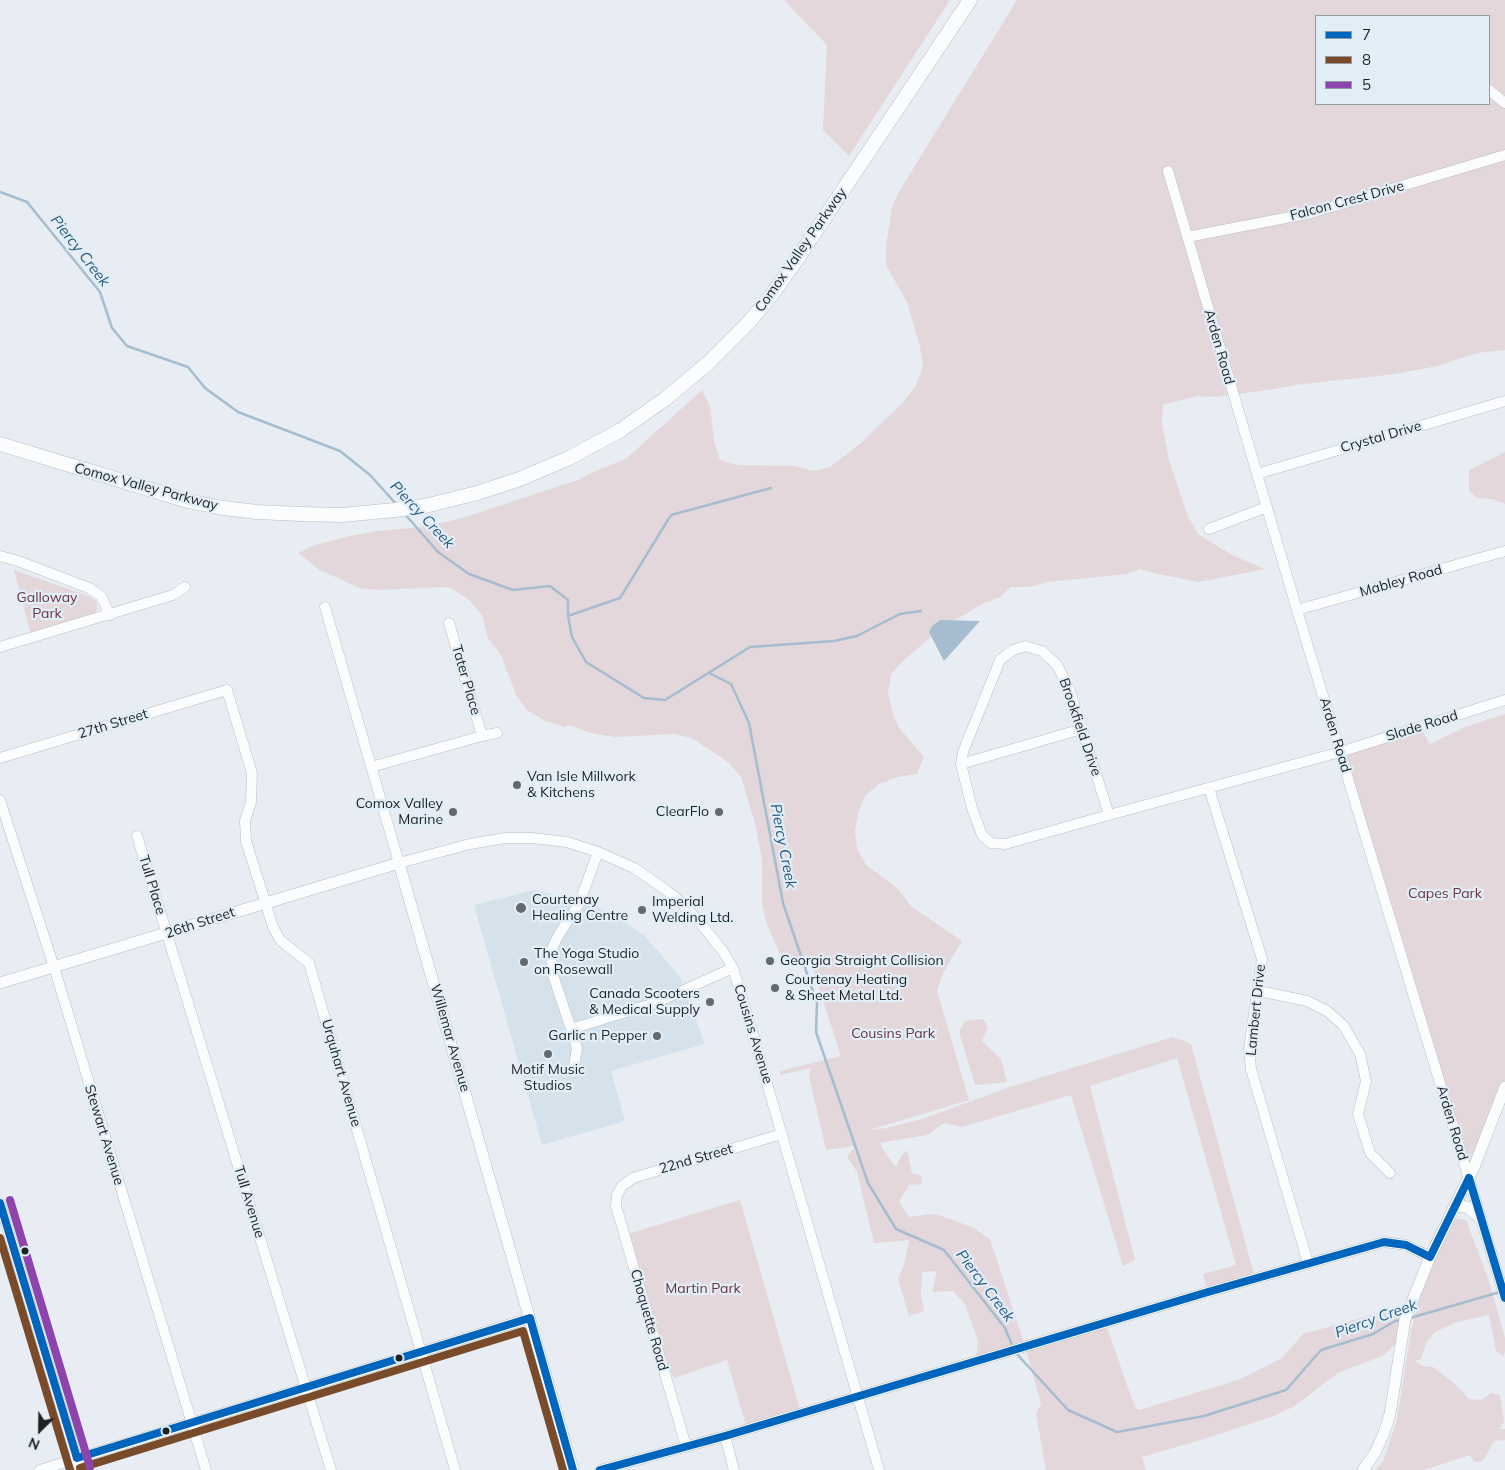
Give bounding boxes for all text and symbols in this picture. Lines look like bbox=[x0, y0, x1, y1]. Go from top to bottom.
legend bbox=[1315, 15, 1490, 105]
text: 7 bbox=[1362, 25, 1371, 44]
text: 8 bbox=[1362, 50, 1371, 69]
text: 5 bbox=[1362, 75, 1371, 94]
street label: Falcon Crest Drive bbox=[1288, 178, 1406, 224]
street label: Comox Valley Parkway bbox=[752, 185, 850, 315]
water label: Piercy Creek bbox=[46, 212, 114, 290]
street label: Arden Road bbox=[1200, 307, 1238, 387]
street label: Crystal Drive bbox=[1339, 417, 1423, 457]
street label: Comox Valley Parkway bbox=[72, 460, 220, 514]
water label: Piercy Creek bbox=[386, 477, 458, 553]
street label: Mabley Road bbox=[1358, 561, 1444, 601]
park label: Galloway Park bbox=[17, 590, 77, 622]
street label: Tater Place bbox=[448, 643, 484, 717]
street label: Brookfield Drive bbox=[1055, 676, 1105, 778]
street label: Arden Road bbox=[1316, 695, 1354, 775]
street label: 27th Street bbox=[76, 705, 150, 743]
street label: Slade Road bbox=[1384, 707, 1460, 745]
place label: Van Isle Millwork & Kitchens bbox=[527, 769, 636, 802]
marker: Van Isle Millwork & Kitchens bbox=[511, 779, 523, 791]
place label: Comox Valley Marine bbox=[356, 796, 443, 829]
water label: Piercy Creek bbox=[766, 802, 800, 890]
place label: ClearFlo bbox=[656, 804, 709, 820]
marker: Comox Valley Marine bbox=[447, 806, 459, 818]
marker: ClearFlo bbox=[713, 806, 725, 818]
street label: Tull Place bbox=[135, 853, 169, 917]
park label: Capes Park bbox=[1408, 886, 1482, 902]
place label: Courtenay Healing Centre bbox=[532, 892, 628, 924]
place label: Imperial Welding Ltd. bbox=[652, 894, 733, 926]
marker: Courtenay Healing Centre bbox=[514, 901, 528, 915]
street label: 26th Street bbox=[163, 904, 237, 942]
marker: Imperial Welding Ltd. bbox=[636, 904, 648, 916]
place label: The Yoga Studio on Rosewall bbox=[534, 946, 639, 979]
place label: Georgia Straight Collision bbox=[780, 953, 944, 969]
marker: Georgia Straight Collision bbox=[764, 955, 776, 967]
marker: The Yoga Studio on Rosewall bbox=[518, 956, 530, 968]
street label: Lambert Drive bbox=[1243, 963, 1269, 1057]
place label: Courtenay Heating & Sheet Metal Ltd. bbox=[785, 972, 907, 1004]
street label: Willemar Avenue bbox=[427, 982, 473, 1094]
street label: Cousins Avenue bbox=[730, 982, 776, 1086]
marker: Courtenay Heating & Sheet Metal Ltd. bbox=[769, 982, 781, 994]
place label: Canada Scooters & Medical Supply bbox=[589, 986, 700, 1019]
marker: Canada Scooters & Medical Supply bbox=[704, 996, 716, 1008]
street label: Urquhart Avenue bbox=[318, 1017, 364, 1129]
park label: Cousins Park bbox=[851, 1026, 935, 1042]
place label: Garlic n Pepper bbox=[548, 1028, 647, 1044]
marker: Garlic n Pepper bbox=[651, 1030, 663, 1042]
marker: Motif Music Studios bbox=[542, 1048, 554, 1060]
place label: Motif Music Studios bbox=[511, 1062, 585, 1094]
street label: Stewart Avenue bbox=[81, 1083, 127, 1187]
street label: Arden Road bbox=[1433, 1083, 1471, 1163]
street label: 22nd Street bbox=[657, 1140, 735, 1178]
street label: Tull Avenue bbox=[230, 1164, 268, 1240]
unlabelled marker bbox=[20, 1246, 30, 1256]
water label: Piercy Creek bbox=[952, 1246, 1018, 1326]
street label: Choquette Road bbox=[626, 1267, 672, 1373]
park label: Martin Park bbox=[665, 1281, 741, 1297]
water label: Piercy Creek bbox=[1333, 1296, 1419, 1342]
unlabelled marker bbox=[394, 1353, 404, 1363]
north arrow bbox=[15, 1405, 65, 1455]
unlabelled marker bbox=[161, 1426, 171, 1436]
text: N bbox=[26, 1433, 43, 1454]

